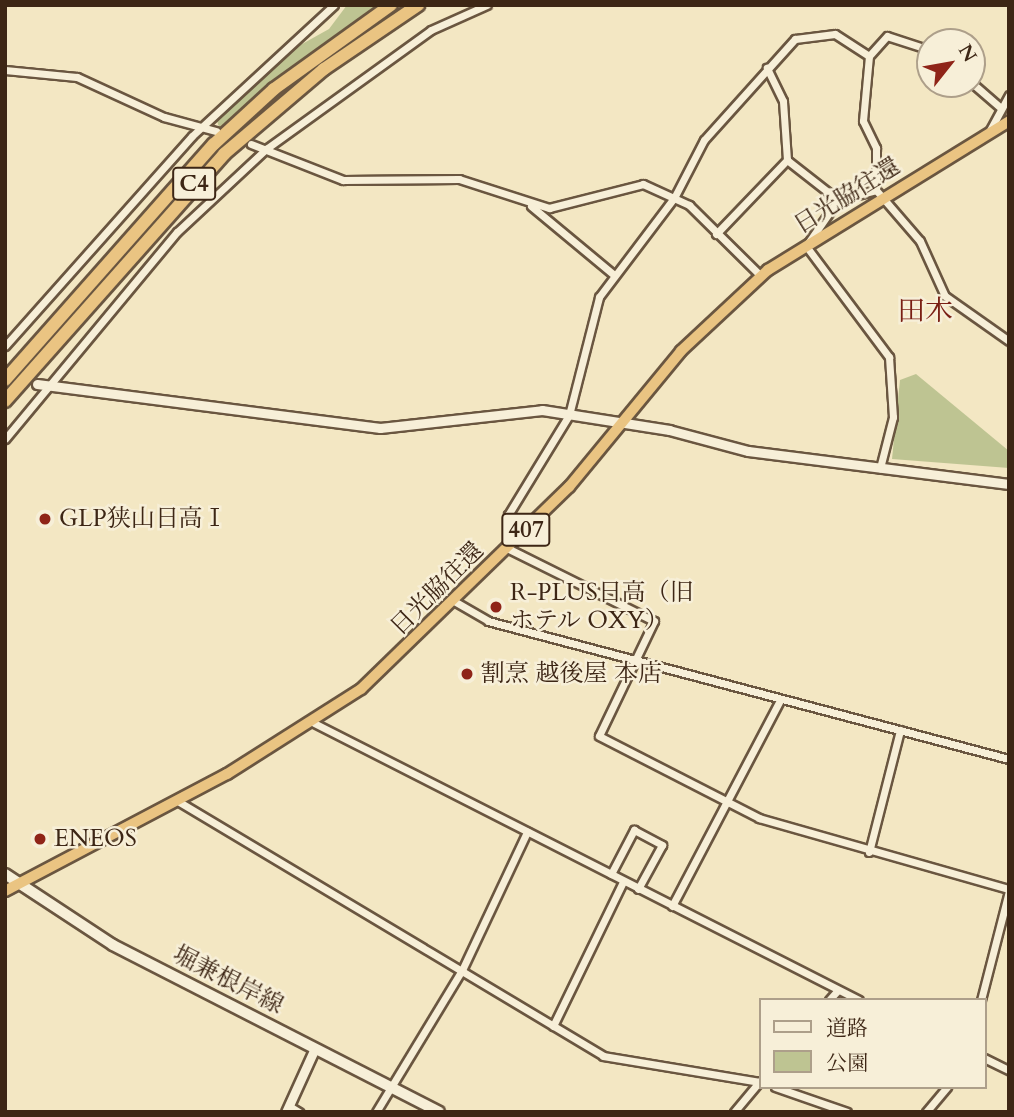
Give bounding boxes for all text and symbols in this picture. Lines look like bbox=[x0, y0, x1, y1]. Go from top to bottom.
north arrow bbox=[916, 28, 986, 98]
text: N bbox=[952, 39, 983, 67]
street label: 日光脇往還 bbox=[788, 152, 906, 240]
road number: C4 bbox=[171, 164, 217, 204]
district label: 田木 bbox=[897, 294, 953, 328]
place label: GLP狭山日高Ⅰ bbox=[59, 505, 227, 533]
road number: 407 bbox=[500, 510, 552, 550]
marker: GLP狭山日高Ⅰ bbox=[37, 511, 53, 527]
street label: 日光脇往還 bbox=[384, 536, 490, 642]
place label: R-PLUS日高（旧 ホテル OXY） bbox=[510, 579, 694, 635]
marker: R-PLUS日高（旧 ホテル OXY） bbox=[488, 599, 504, 615]
place label: 割烹 越後屋 本店 bbox=[481, 660, 662, 688]
marker: 割烹 越後屋 本店 bbox=[459, 666, 475, 682]
place label: ENEOS bbox=[54, 825, 137, 853]
marker: ENEOS bbox=[32, 831, 48, 847]
street label: 堀兼根岸線 bbox=[168, 940, 288, 1020]
legend bbox=[758, 998, 986, 1089]
text: 道路 bbox=[826, 1014, 868, 1043]
text: 公園 bbox=[826, 1049, 868, 1078]

